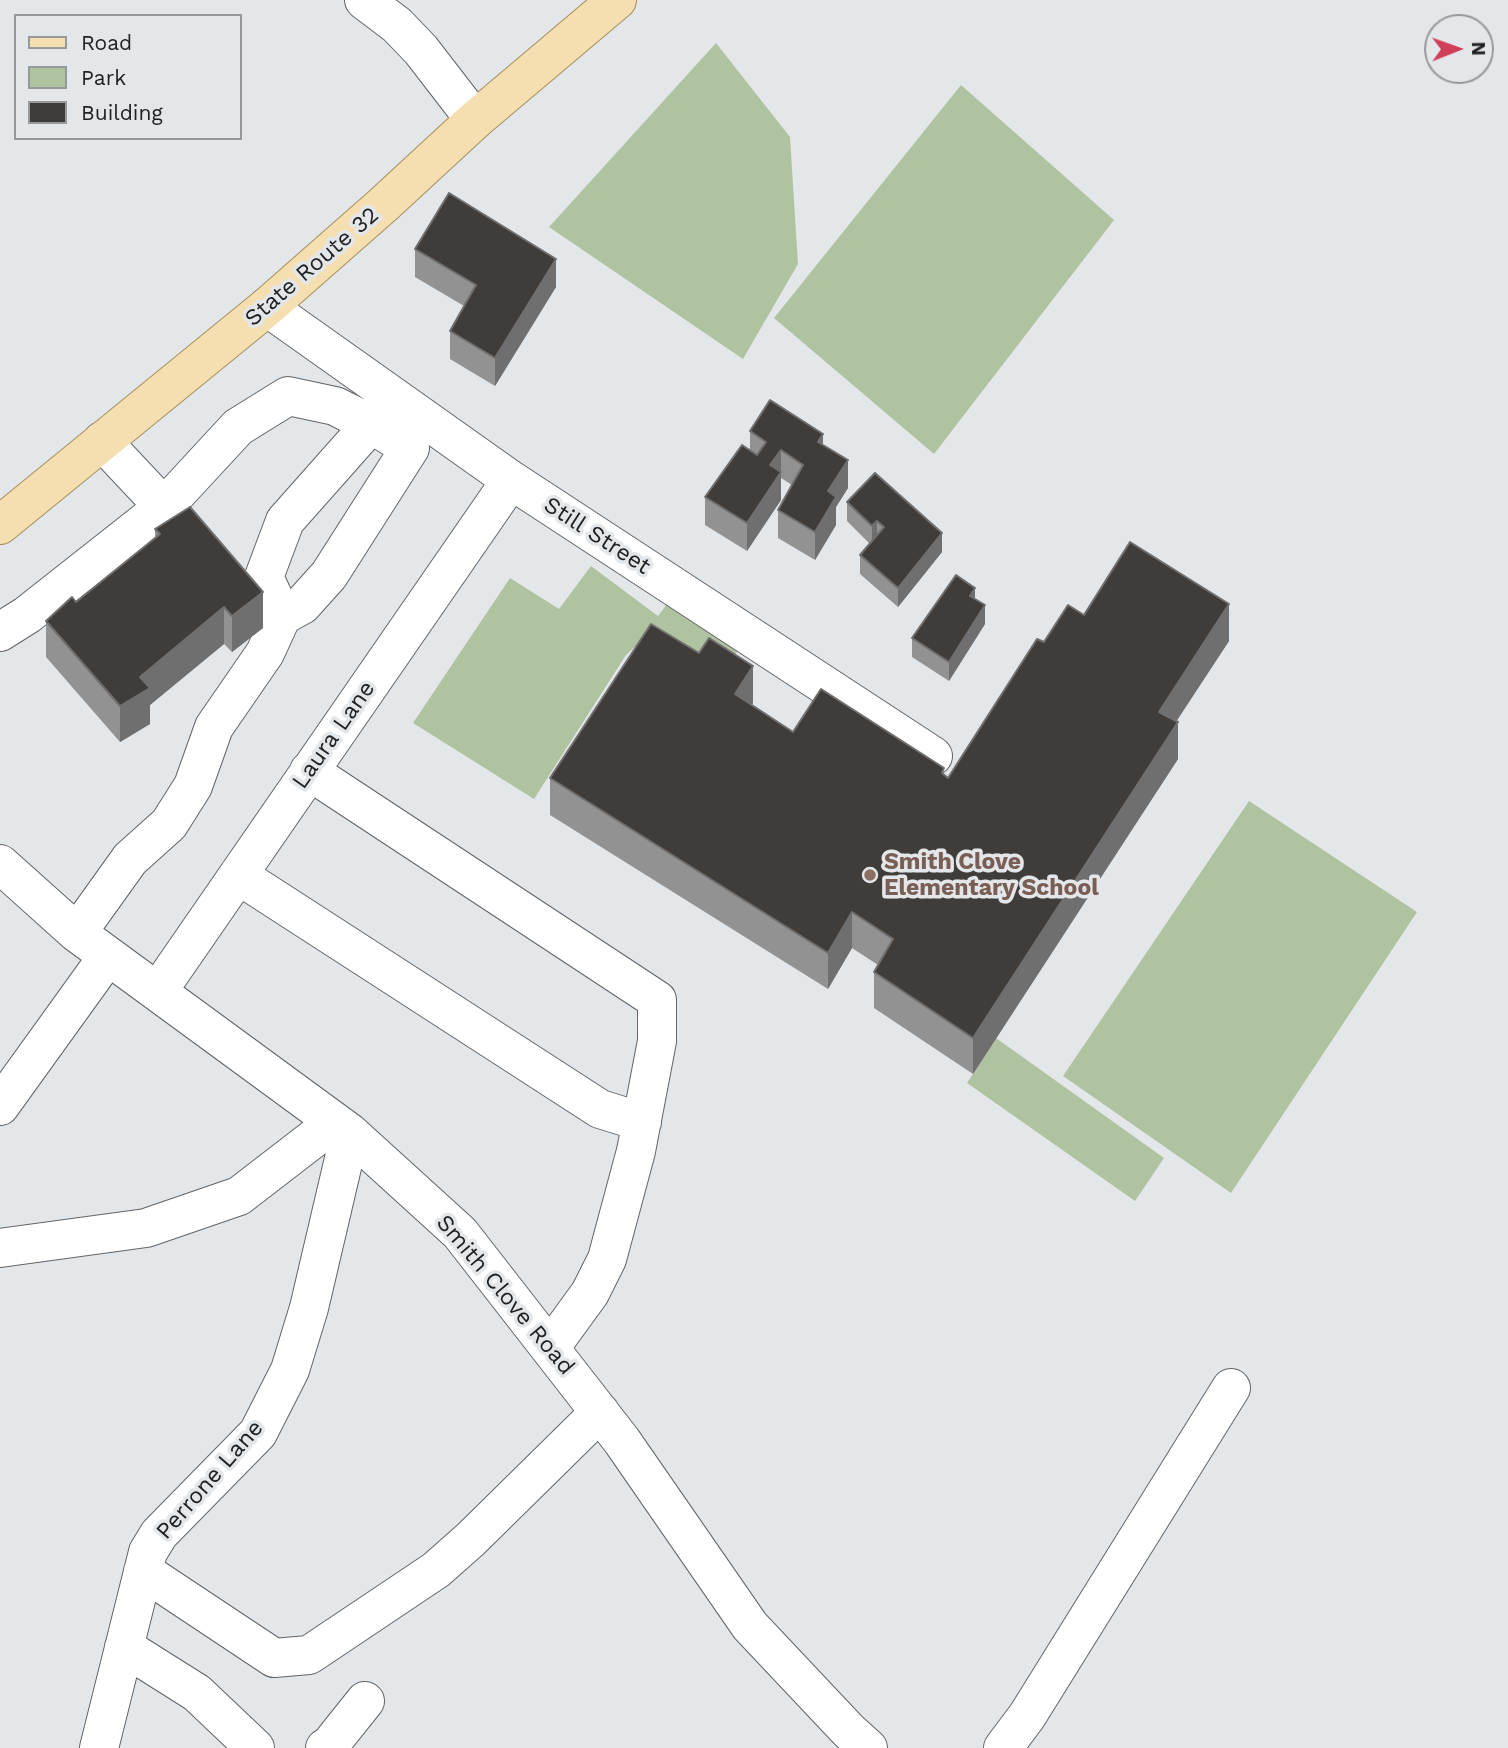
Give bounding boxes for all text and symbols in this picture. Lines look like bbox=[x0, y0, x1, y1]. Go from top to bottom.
legend bbox=[14, 14, 242, 140]
north arrow bbox=[1424, 14, 1494, 84]
text: Road bbox=[81, 30, 132, 55]
text: N bbox=[1467, 41, 1490, 56]
text: Park bbox=[81, 65, 126, 90]
text: Building bbox=[81, 100, 163, 125]
street label: State Route 32 bbox=[239, 201, 385, 333]
street label: Still Street bbox=[538, 491, 656, 581]
street label: Laura Lane bbox=[287, 676, 381, 794]
place label: Smith Clove Elementary School bbox=[884, 848, 1099, 902]
marker: Smith Clove Elementary School bbox=[862, 867, 878, 883]
street label: Smith Clove Road bbox=[430, 1209, 580, 1381]
street label: Perrone Lane bbox=[151, 1415, 269, 1545]

